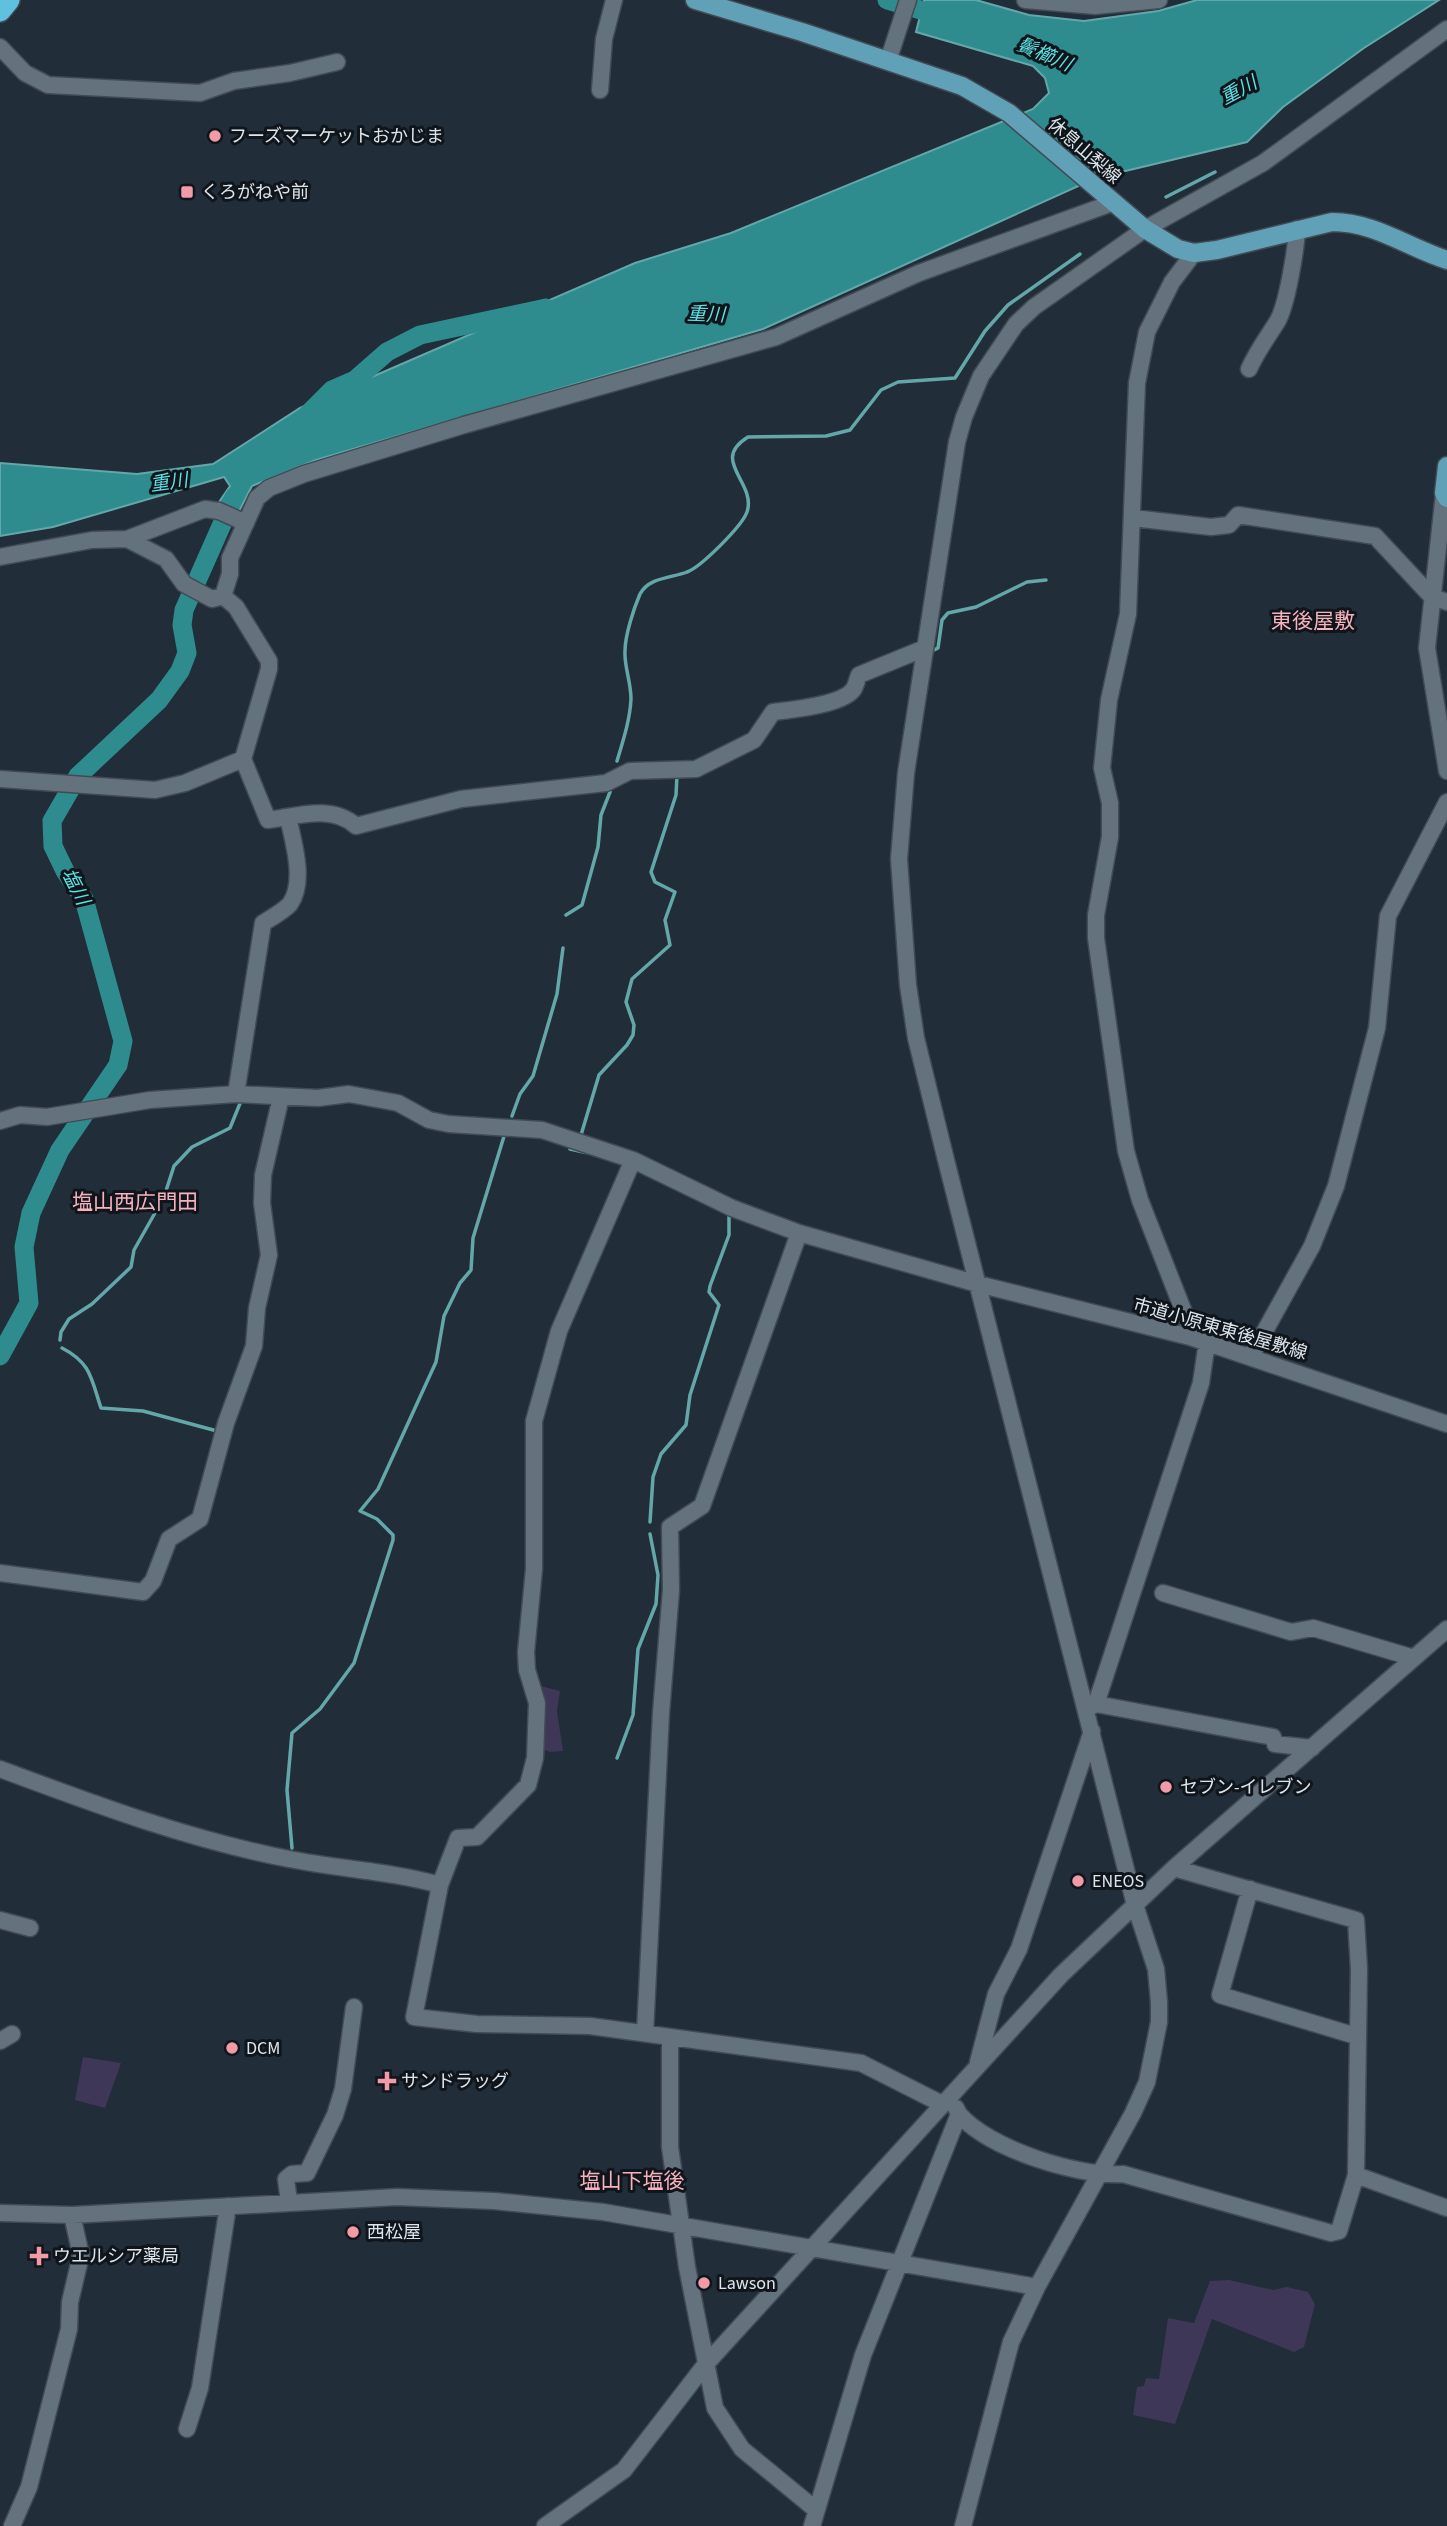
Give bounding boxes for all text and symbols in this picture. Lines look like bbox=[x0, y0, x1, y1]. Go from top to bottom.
water label: 鬢櫛川 bbox=[1012, 31, 1077, 79]
water label: 重川 bbox=[1216, 69, 1264, 112]
street label: 休息山梨線 bbox=[1042, 112, 1126, 190]
place label: フーズマーケットおかじま bbox=[229, 124, 444, 149]
marker: フーズマーケットおかじま bbox=[207, 128, 223, 144]
place label: くろがねや前 bbox=[201, 180, 309, 205]
marker: くろがねや前 bbox=[179, 184, 195, 200]
water label: 重川 bbox=[687, 301, 727, 329]
water label: 重川 bbox=[148, 467, 192, 499]
district label: 東後屋敷 bbox=[1271, 606, 1355, 636]
water label: 塩川 bbox=[54, 864, 97, 912]
district label: 塩山西広門田 bbox=[72, 1187, 198, 1217]
street label: 市道小原東東後屋敷線 bbox=[1130, 1292, 1310, 1366]
place label: セブン-イレブン bbox=[1180, 1775, 1312, 1800]
marker: セブン-イレブン bbox=[1158, 1779, 1174, 1795]
place label: ENEOS bbox=[1092, 1869, 1144, 1894]
marker: ENEOS bbox=[1070, 1873, 1086, 1889]
place label: DCM bbox=[246, 2036, 280, 2061]
marker: DCM bbox=[224, 2040, 240, 2056]
place label: サンドラッグ bbox=[401, 2069, 509, 2094]
marker: サンドラッグ bbox=[379, 2073, 395, 2089]
district label: 塩山下塩後 bbox=[580, 2166, 685, 2196]
place label: 西松屋 bbox=[367, 2220, 421, 2245]
marker: 西松屋 bbox=[345, 2224, 361, 2240]
place label: ウエルシア薬局 bbox=[53, 2244, 179, 2269]
marker: ウエルシア薬局 bbox=[31, 2248, 47, 2264]
place label: Lawson bbox=[718, 2271, 776, 2296]
marker: Lawson bbox=[696, 2275, 712, 2291]

